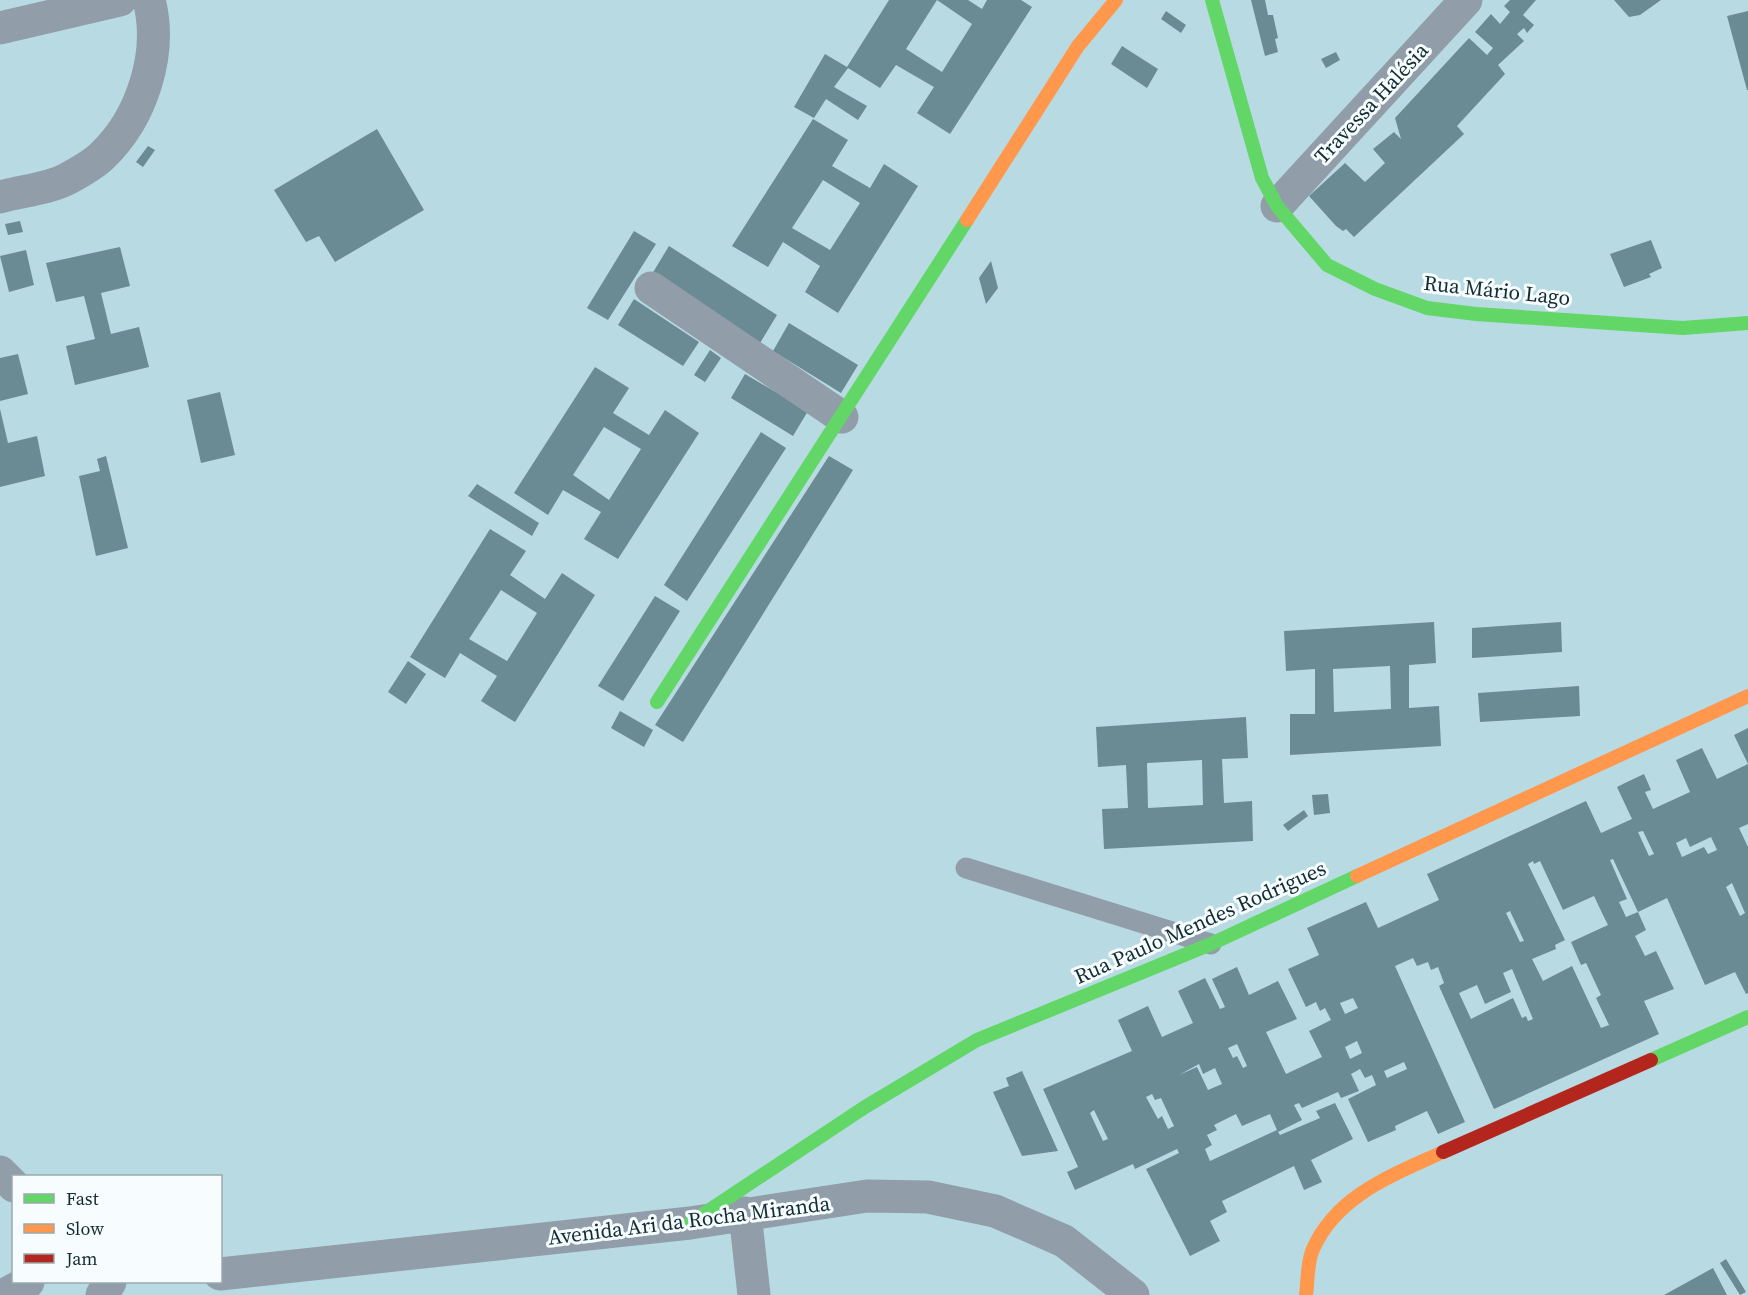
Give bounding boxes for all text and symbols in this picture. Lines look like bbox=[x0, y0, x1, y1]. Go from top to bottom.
street label: Travessa Halésia bbox=[1307, 36, 1435, 170]
street label: Rua Mário Lago bbox=[1422, 268, 1572, 312]
street label: Rua Paulo Mendes Rodrigues bbox=[1070, 853, 1330, 991]
legend bbox=[12, 1175, 222, 1283]
text: Fast bbox=[66, 1186, 99, 1211]
street label: Avenida Ari da Rocha Miranda bbox=[546, 1188, 832, 1252]
text: Slow bbox=[66, 1216, 104, 1241]
text: Jam bbox=[65, 1246, 98, 1271]

